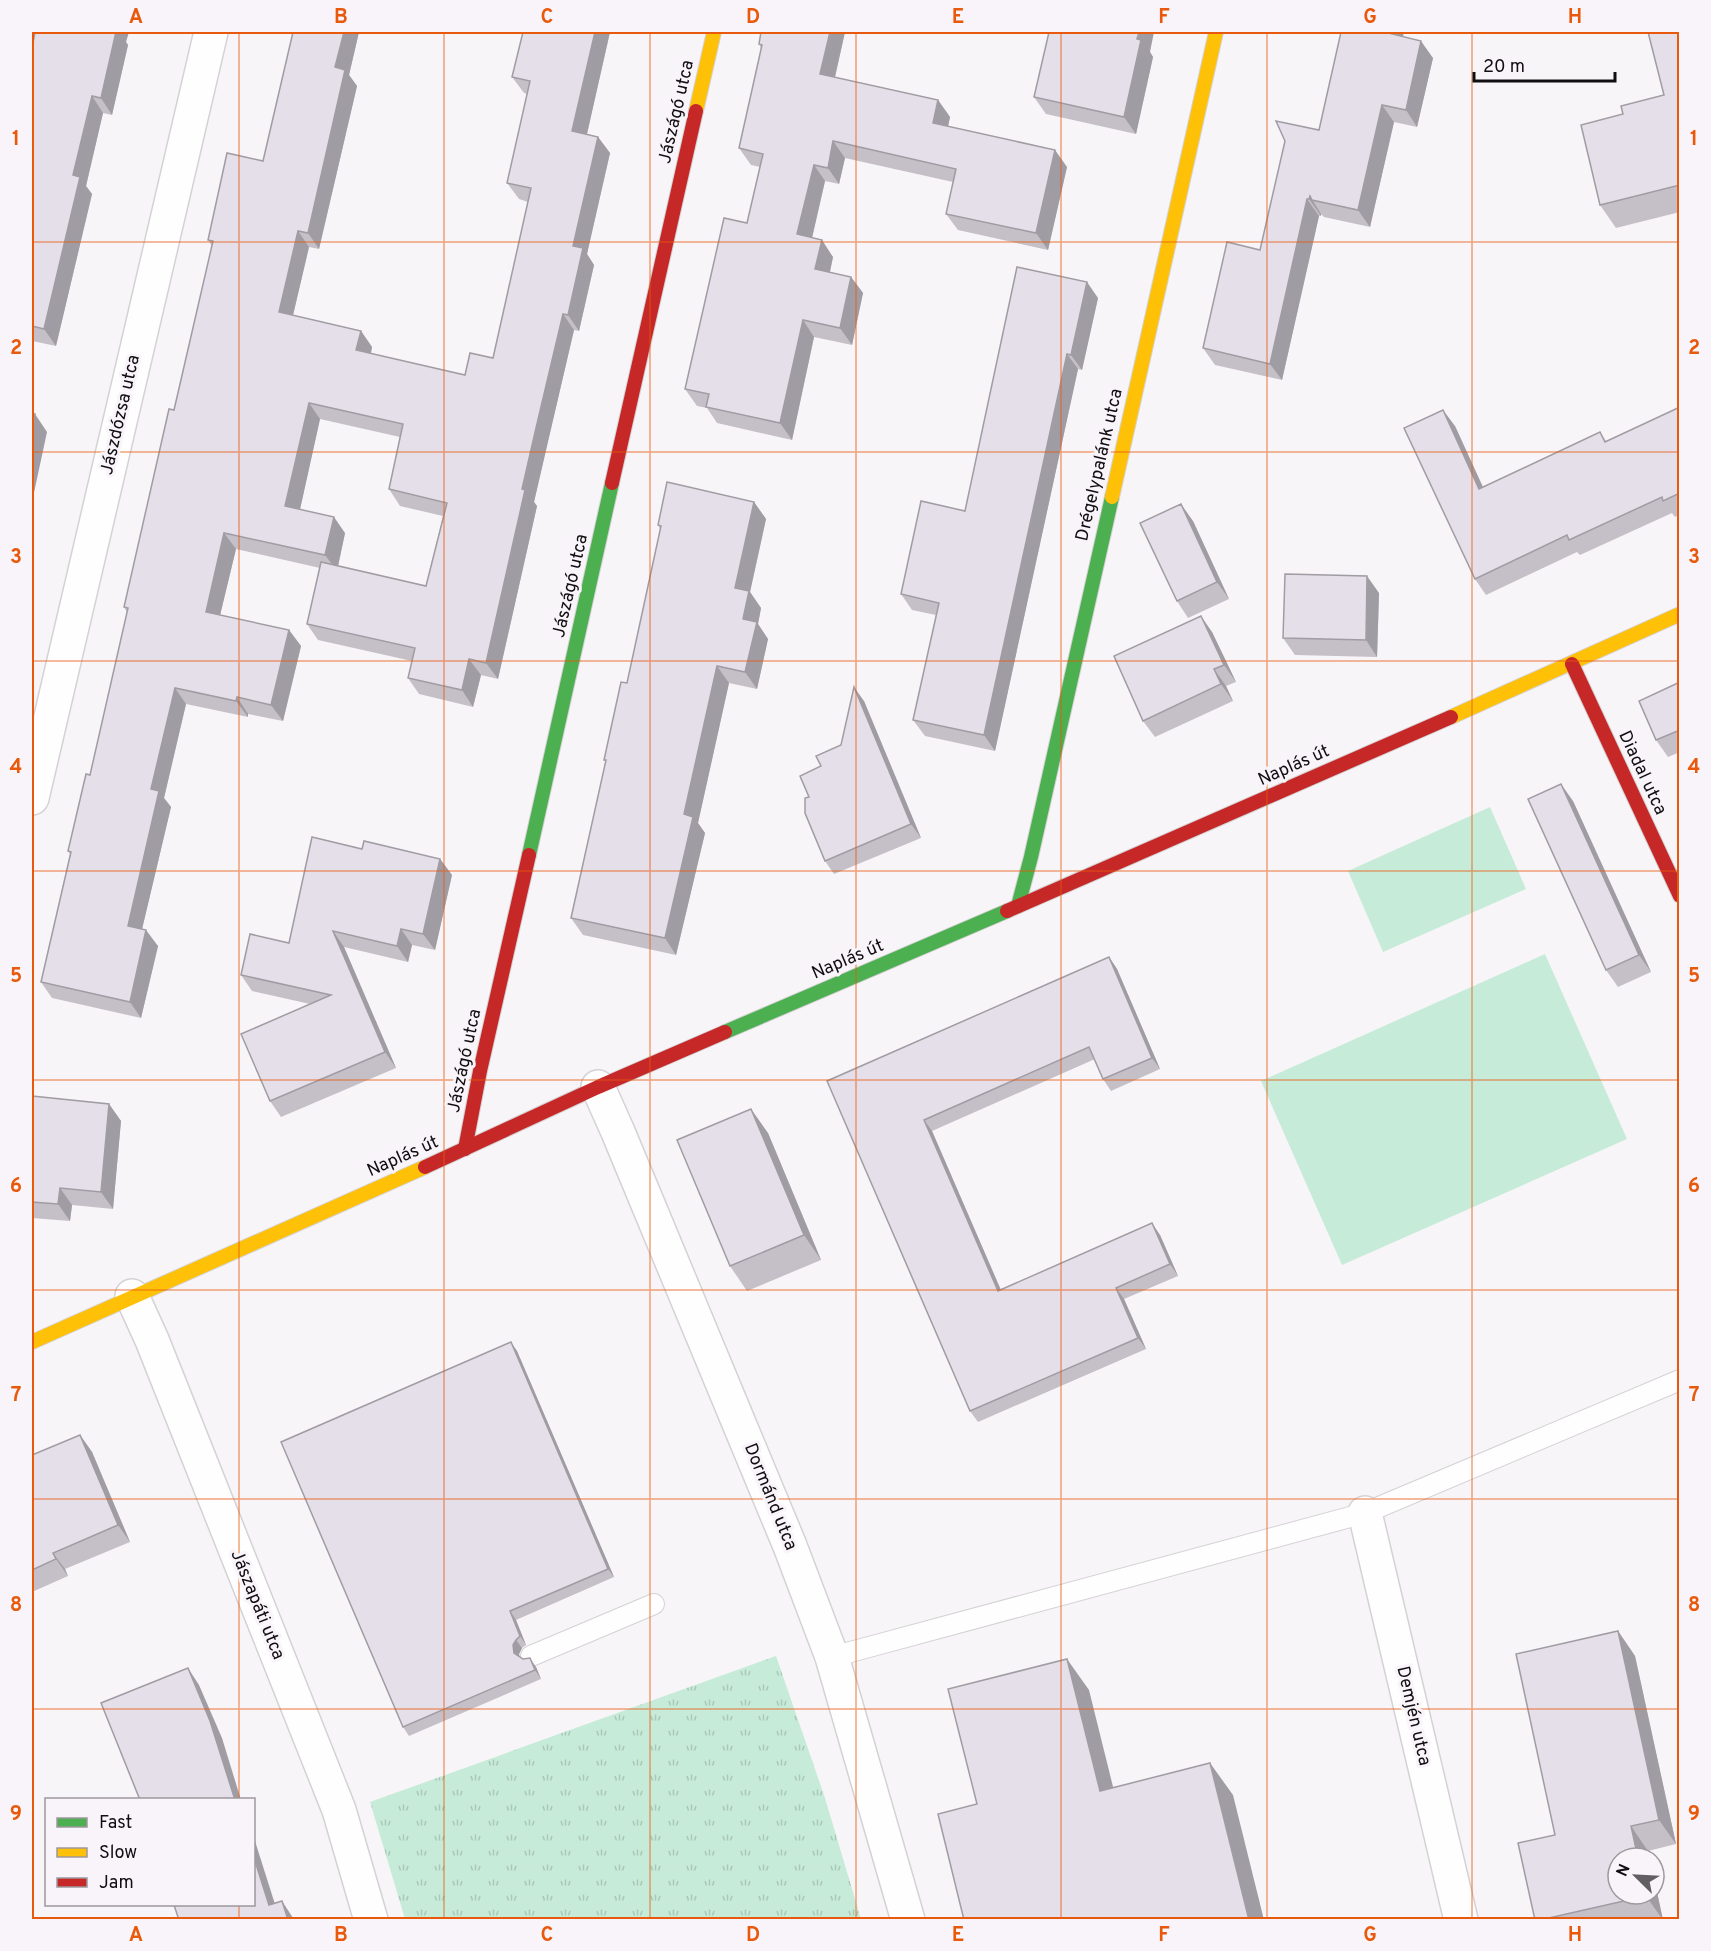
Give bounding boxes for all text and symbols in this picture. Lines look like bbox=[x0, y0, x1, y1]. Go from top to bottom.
text: A bbox=[129, 5, 143, 31]
text: B bbox=[334, 5, 348, 31]
text: C bbox=[541, 5, 553, 31]
text: D bbox=[746, 5, 760, 31]
text: E bbox=[952, 5, 964, 31]
text: F bbox=[1158, 5, 1170, 31]
text: G bbox=[1363, 5, 1377, 31]
text: H bbox=[1568, 5, 1582, 31]
scale bar bbox=[1474, 45, 1615, 83]
text: 20 m bbox=[1483, 56, 1525, 79]
street label: Jászágó utca bbox=[654, 58, 700, 166]
text: 1 bbox=[12, 127, 20, 153]
text: 1 bbox=[1690, 127, 1698, 153]
text: 2 bbox=[10, 336, 22, 362]
text: 2 bbox=[1688, 336, 1700, 362]
street label: Jászdózsa utca bbox=[96, 353, 146, 477]
street label: Drégelypalánk utca bbox=[1071, 387, 1129, 543]
street label: Jászágó utca bbox=[548, 532, 594, 640]
text: 3 bbox=[10, 545, 22, 571]
text: 3 bbox=[1688, 545, 1700, 571]
street label: Diadal utca bbox=[1613, 727, 1671, 819]
street label: Naplás út bbox=[1255, 740, 1333, 792]
text: 4 bbox=[10, 755, 22, 781]
text: 4 bbox=[1688, 755, 1700, 781]
street label: Naplás út bbox=[809, 935, 887, 985]
text: 5 bbox=[10, 964, 22, 990]
text: 5 bbox=[1688, 964, 1700, 990]
street label: Jászágó utca bbox=[443, 1007, 487, 1115]
street label: Naplás út bbox=[364, 1131, 442, 1183]
text: 6 bbox=[10, 1174, 22, 1200]
text: 6 bbox=[1688, 1174, 1700, 1200]
text: 7 bbox=[11, 1383, 21, 1409]
text: 7 bbox=[1689, 1383, 1699, 1409]
street label: Dormánd utca bbox=[738, 1440, 802, 1554]
street label: Jászapáti utca bbox=[225, 1547, 289, 1663]
text: 8 bbox=[10, 1593, 22, 1619]
text: 8 bbox=[1688, 1593, 1700, 1619]
street label: Demjén utca bbox=[1390, 1664, 1436, 1768]
legend bbox=[45, 1798, 255, 1906]
text: 9 bbox=[10, 1802, 22, 1828]
text: 9 bbox=[1688, 1802, 1700, 1828]
text: Fast bbox=[99, 1812, 132, 1835]
text: Slow bbox=[99, 1842, 137, 1865]
north arrow bbox=[1606, 1846, 1666, 1906]
text: N bbox=[1613, 1861, 1636, 1880]
text: Jam bbox=[99, 1872, 134, 1895]
text: A bbox=[129, 1923, 143, 1949]
text: B bbox=[334, 1923, 348, 1949]
text: C bbox=[541, 1923, 553, 1949]
text: D bbox=[746, 1923, 760, 1949]
text: E bbox=[952, 1923, 964, 1949]
text: F bbox=[1158, 1923, 1170, 1949]
text: G bbox=[1363, 1923, 1377, 1949]
text: H bbox=[1568, 1923, 1582, 1949]

